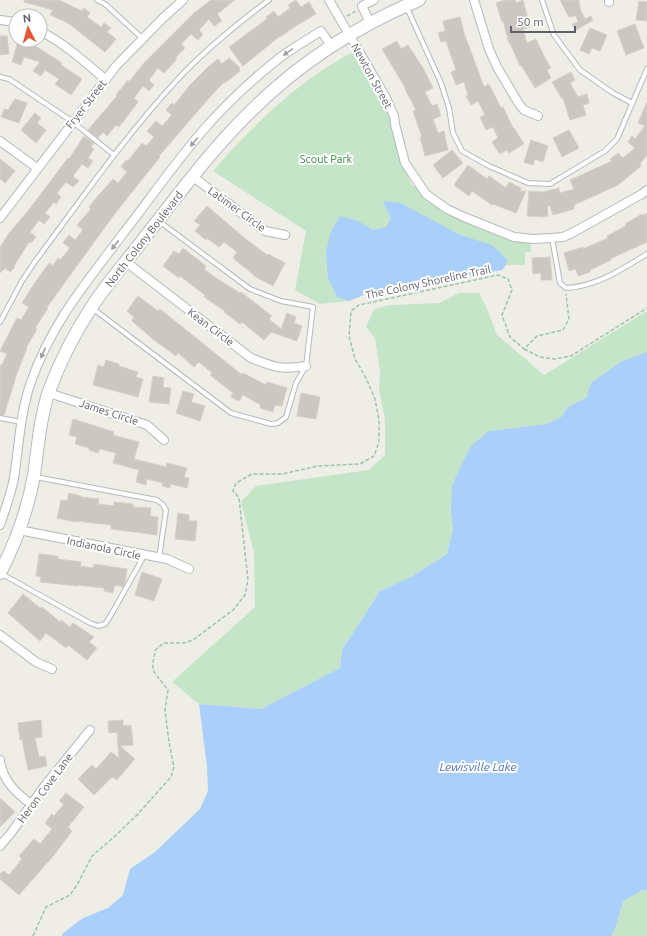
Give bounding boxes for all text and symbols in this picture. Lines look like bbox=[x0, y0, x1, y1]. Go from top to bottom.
north arrow bbox=[8, 8, 48, 48]
scale bar bbox=[511, 8, 575, 34]
text: N bbox=[22, 12, 32, 24]
text: 50 m bbox=[517, 15, 544, 28]
street label: Newton Street bbox=[349, 41, 395, 111]
one-way arrow bbox=[282, 49, 294, 56]
street label: Fryer Street bbox=[63, 77, 109, 131]
one-way arrow bbox=[190, 136, 198, 147]
park label: Scout Park bbox=[300, 153, 353, 165]
street label: Latimer Circle bbox=[206, 184, 268, 234]
street label: North Colony Boulevard bbox=[103, 189, 185, 289]
one-way arrow bbox=[111, 239, 119, 250]
street label: The Colony Shoreline Trail bbox=[364, 263, 492, 301]
street label: Kean Circle bbox=[186, 306, 236, 348]
one-way arrow bbox=[40, 347, 46, 358]
street label: James Circle bbox=[78, 397, 140, 427]
street label: Indianola Circle bbox=[66, 534, 142, 562]
street label: Heron Cove Lane bbox=[15, 751, 75, 825]
water label: Lewisville Lake bbox=[440, 760, 516, 773]

